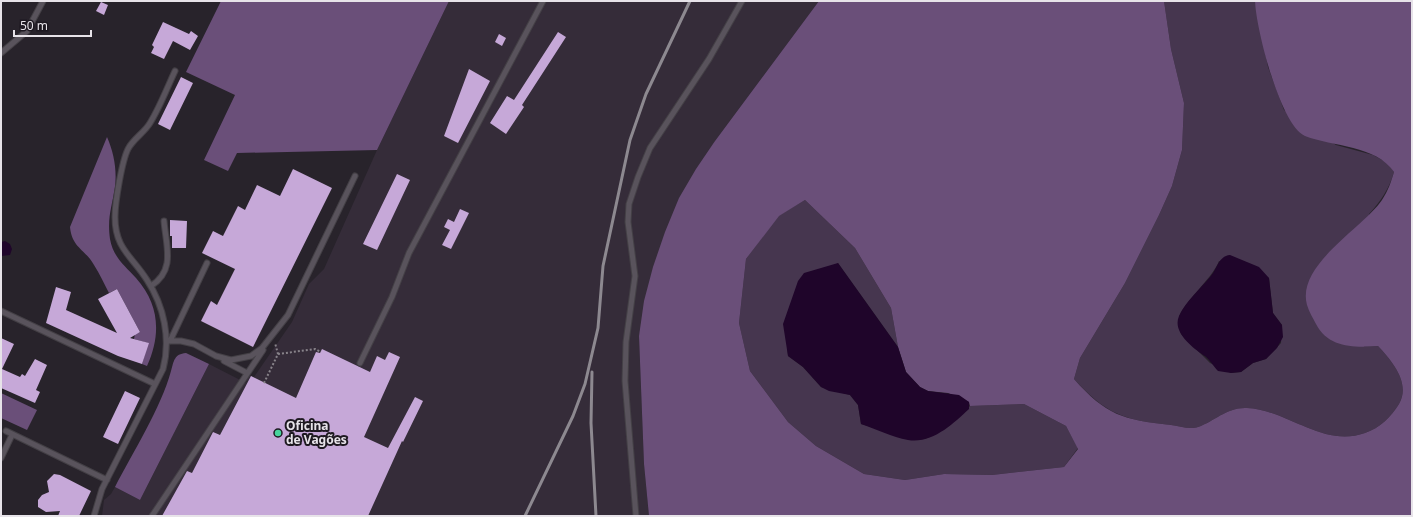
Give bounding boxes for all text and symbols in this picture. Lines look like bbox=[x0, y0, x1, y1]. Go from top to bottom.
scale bar bbox=[14, 12, 91, 38]
text: 50 m bbox=[20, 17, 48, 34]
place label: Oficina de Vagões bbox=[286, 417, 347, 448]
marker: Oficina de Vagões bbox=[273, 428, 283, 438]

